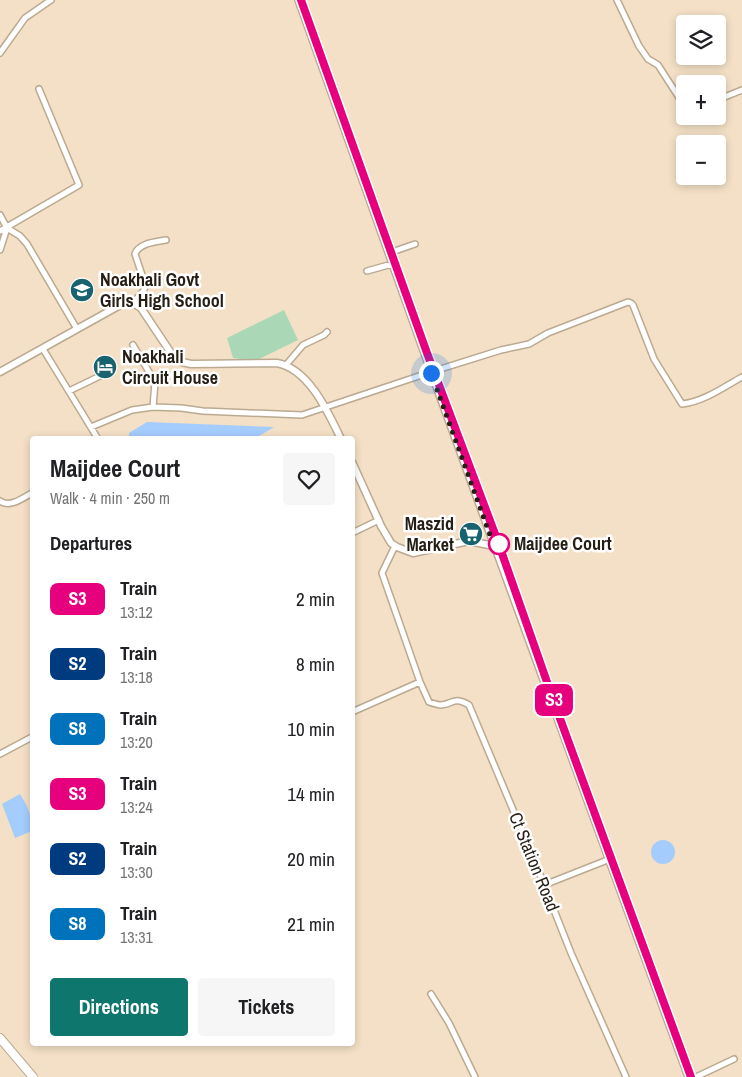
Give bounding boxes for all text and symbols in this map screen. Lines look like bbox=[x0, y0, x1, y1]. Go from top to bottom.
map controls bbox=[676, 15, 726, 185]
button: layers bbox=[676, 15, 726, 65]
button: + bbox=[676, 75, 726, 125]
button: − bbox=[676, 135, 726, 185]
place label: Noakhali Govt Girls High School bbox=[100, 267, 224, 313]
school or university icon: Noakhali Govt Girls High School bbox=[69, 277, 95, 303]
place label: Noakhali Circuit House bbox=[122, 344, 218, 390]
hotel icon: Noakhali Circuit House bbox=[92, 354, 118, 380]
your location bbox=[419, 361, 444, 386]
text: Maijdee Court bbox=[50, 452, 180, 484]
button: heart bbox=[283, 453, 335, 505]
text: Walk · 4 min · 250 m bbox=[50, 487, 170, 509]
place label: Maszid Market bbox=[405, 511, 454, 557]
supermarket icon: Maszid Market bbox=[458, 521, 484, 547]
text: Departures bbox=[50, 530, 132, 556]
place label: Maijdee Court bbox=[514, 531, 612, 556]
marker: Maijdee Court bbox=[488, 533, 510, 555]
text: Train bbox=[120, 575, 157, 601]
text: S3 bbox=[68, 586, 87, 611]
text: 2 min bbox=[296, 586, 335, 612]
text: 13:12 bbox=[120, 601, 153, 623]
text: Train bbox=[120, 640, 157, 666]
text: S2 bbox=[68, 651, 87, 676]
text: 8 min bbox=[296, 651, 335, 677]
text: 13:18 bbox=[120, 666, 153, 688]
line badge: S3 bbox=[532, 684, 576, 716]
text: S3 bbox=[545, 687, 563, 712]
text: Train bbox=[120, 705, 157, 731]
text: S8 bbox=[68, 716, 87, 741]
text: 10 min bbox=[287, 716, 335, 742]
text: 13:20 bbox=[120, 731, 153, 753]
text: Train bbox=[120, 770, 157, 796]
text: S3 bbox=[68, 781, 87, 806]
text: 14 min bbox=[287, 781, 335, 807]
text: 13:24 bbox=[120, 796, 153, 818]
street label: Ct Station Road bbox=[503, 808, 566, 915]
text: Train bbox=[120, 835, 157, 861]
text: S2 bbox=[68, 846, 87, 871]
text: 20 min bbox=[287, 846, 335, 872]
text: 13:30 bbox=[120, 861, 153, 883]
text: Train bbox=[120, 900, 157, 926]
text: S8 bbox=[68, 911, 87, 936]
text: 21 min bbox=[287, 911, 335, 937]
text: 13:31 bbox=[120, 926, 153, 948]
button: Directions bbox=[50, 978, 188, 1036]
button: Tickets bbox=[198, 978, 335, 1036]

